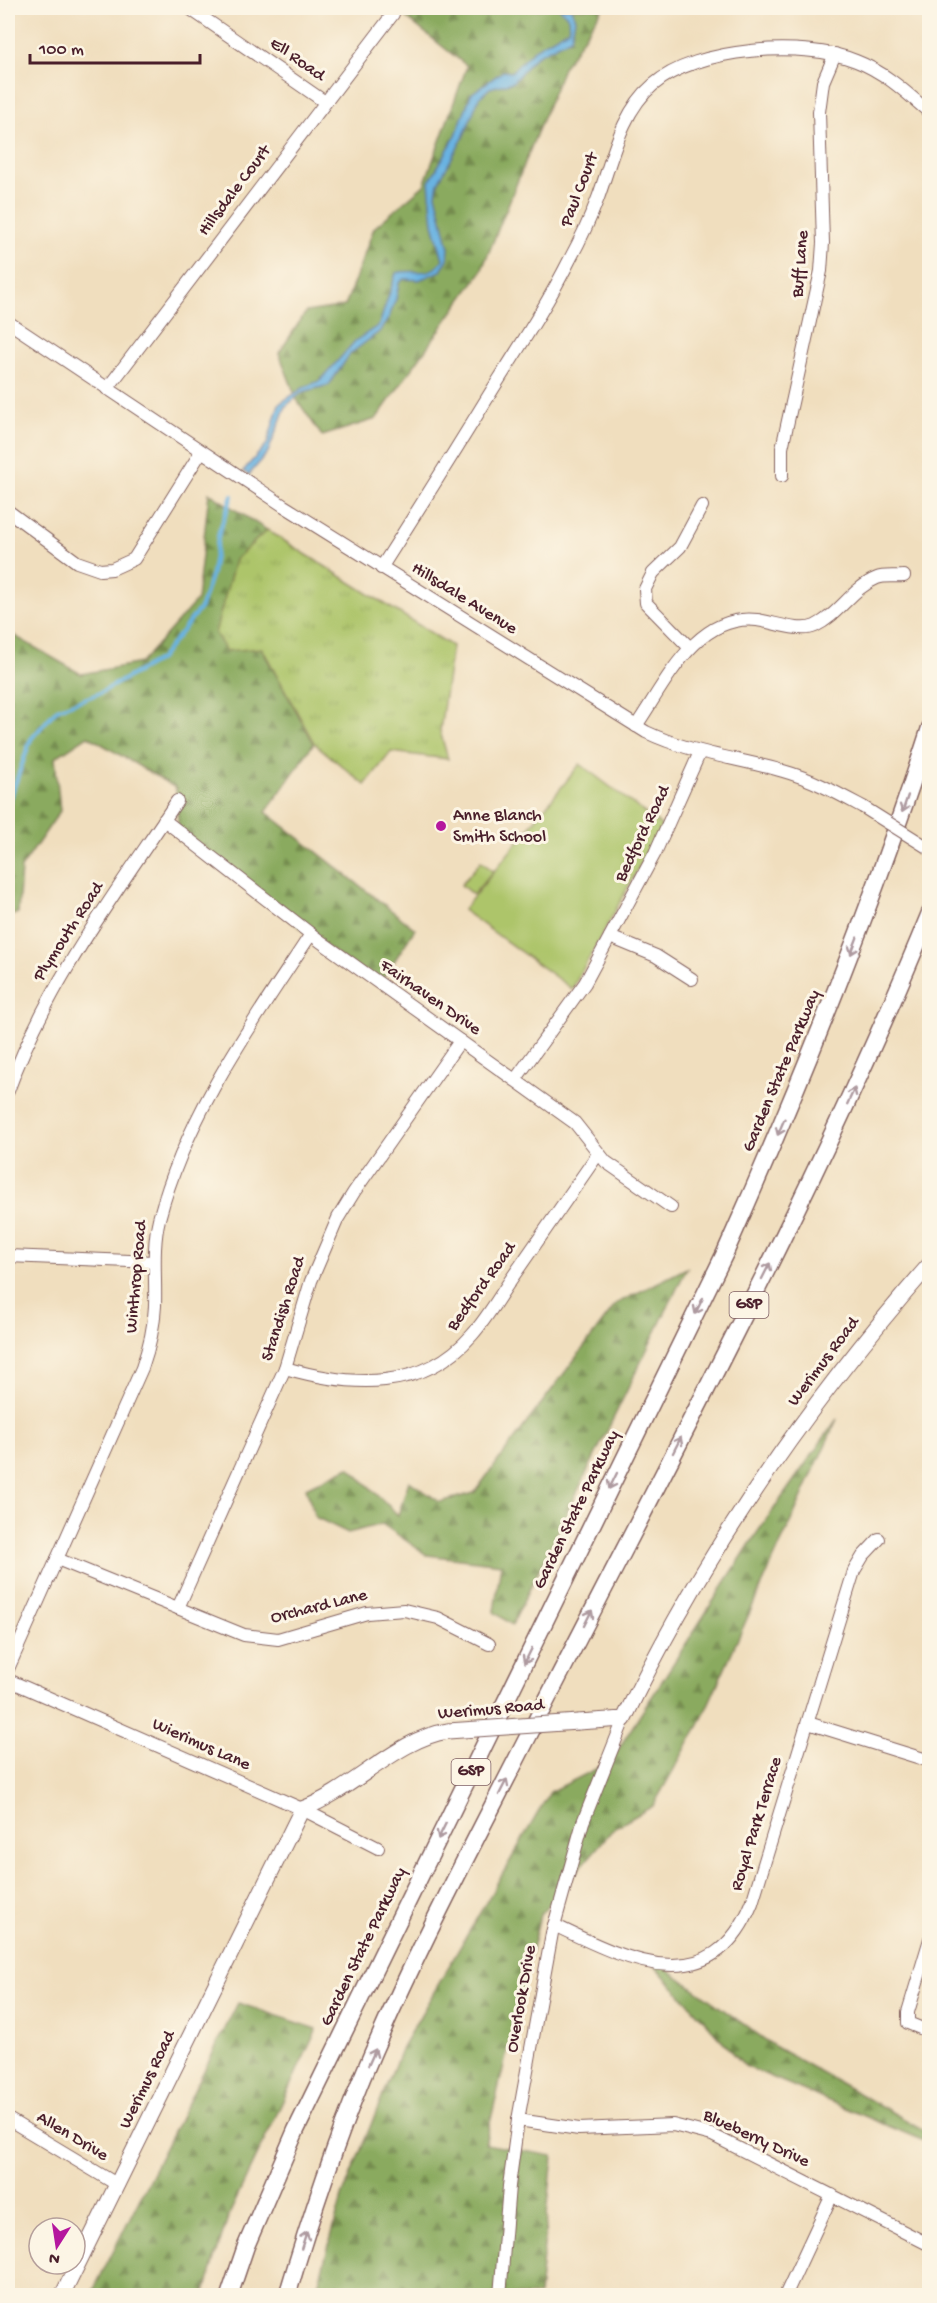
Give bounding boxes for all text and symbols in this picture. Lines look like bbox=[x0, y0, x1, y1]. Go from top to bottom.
scale bar bbox=[30, 27, 200, 65]
street label: Ell Road bbox=[265, 33, 330, 87]
text: 100 m bbox=[38, 40, 84, 61]
street label: Hillsdale Court bbox=[194, 140, 277, 240]
street label: Paul Court bbox=[556, 148, 604, 231]
street label: Buff Lane bbox=[788, 229, 814, 299]
street label: Hillsdale Avenue bbox=[407, 558, 521, 640]
street label: Bedford Road bbox=[610, 781, 676, 886]
one-way arrow bbox=[898, 794, 909, 813]
place label: Anne Blanch Smith School bbox=[453, 806, 546, 848]
marker: Anne Blanch Smith School bbox=[434, 819, 448, 833]
street label: Plymouth Road bbox=[29, 877, 110, 986]
one-way arrow bbox=[848, 936, 859, 955]
street label: Fairhaven Drive bbox=[375, 955, 485, 1041]
street label: Garden State Parkway bbox=[738, 987, 826, 1155]
one-way arrow bbox=[846, 1087, 858, 1105]
one-way arrow bbox=[775, 1118, 786, 1136]
street label: Winthrop Road bbox=[122, 1218, 153, 1334]
street label: Bedford Road bbox=[442, 1237, 522, 1336]
street label: Standish Road bbox=[257, 1253, 311, 1364]
one-way arrow bbox=[760, 1263, 772, 1280]
road number: GSP bbox=[730, 1292, 768, 1318]
one-way arrow bbox=[693, 1296, 704, 1314]
street label: Werimus Road bbox=[784, 1312, 865, 1411]
street label: Garden State Parkway bbox=[529, 1427, 625, 1593]
one-way arrow bbox=[672, 1436, 683, 1454]
one-way arrow bbox=[607, 1471, 619, 1489]
street label: Orchard Lane bbox=[269, 1585, 370, 1629]
one-way arrow bbox=[583, 1610, 595, 1628]
one-way arrow bbox=[521, 1647, 533, 1665]
street label: Werimus Road bbox=[437, 1695, 546, 1725]
street label: Wierimus Lane bbox=[149, 1714, 254, 1776]
street label: Royal Park Terrace bbox=[727, 1754, 788, 1893]
road number: GSP bbox=[452, 1759, 490, 1785]
one-way arrow bbox=[497, 1778, 509, 1796]
one-way arrow bbox=[436, 1822, 448, 1840]
street label: Garden State Parkway bbox=[316, 1864, 412, 2030]
street label: Overlook Drive bbox=[502, 1943, 542, 2054]
street label: Werimus Road bbox=[115, 2026, 181, 2132]
one-way arrow bbox=[367, 2048, 378, 2066]
street label: Blueberry Drive bbox=[699, 2105, 813, 2173]
street label: Allen Drive bbox=[32, 2107, 112, 2167]
north arrow bbox=[27, 2216, 87, 2276]
one-way arrow bbox=[299, 2231, 310, 2250]
text: N bbox=[47, 2247, 62, 2268]

